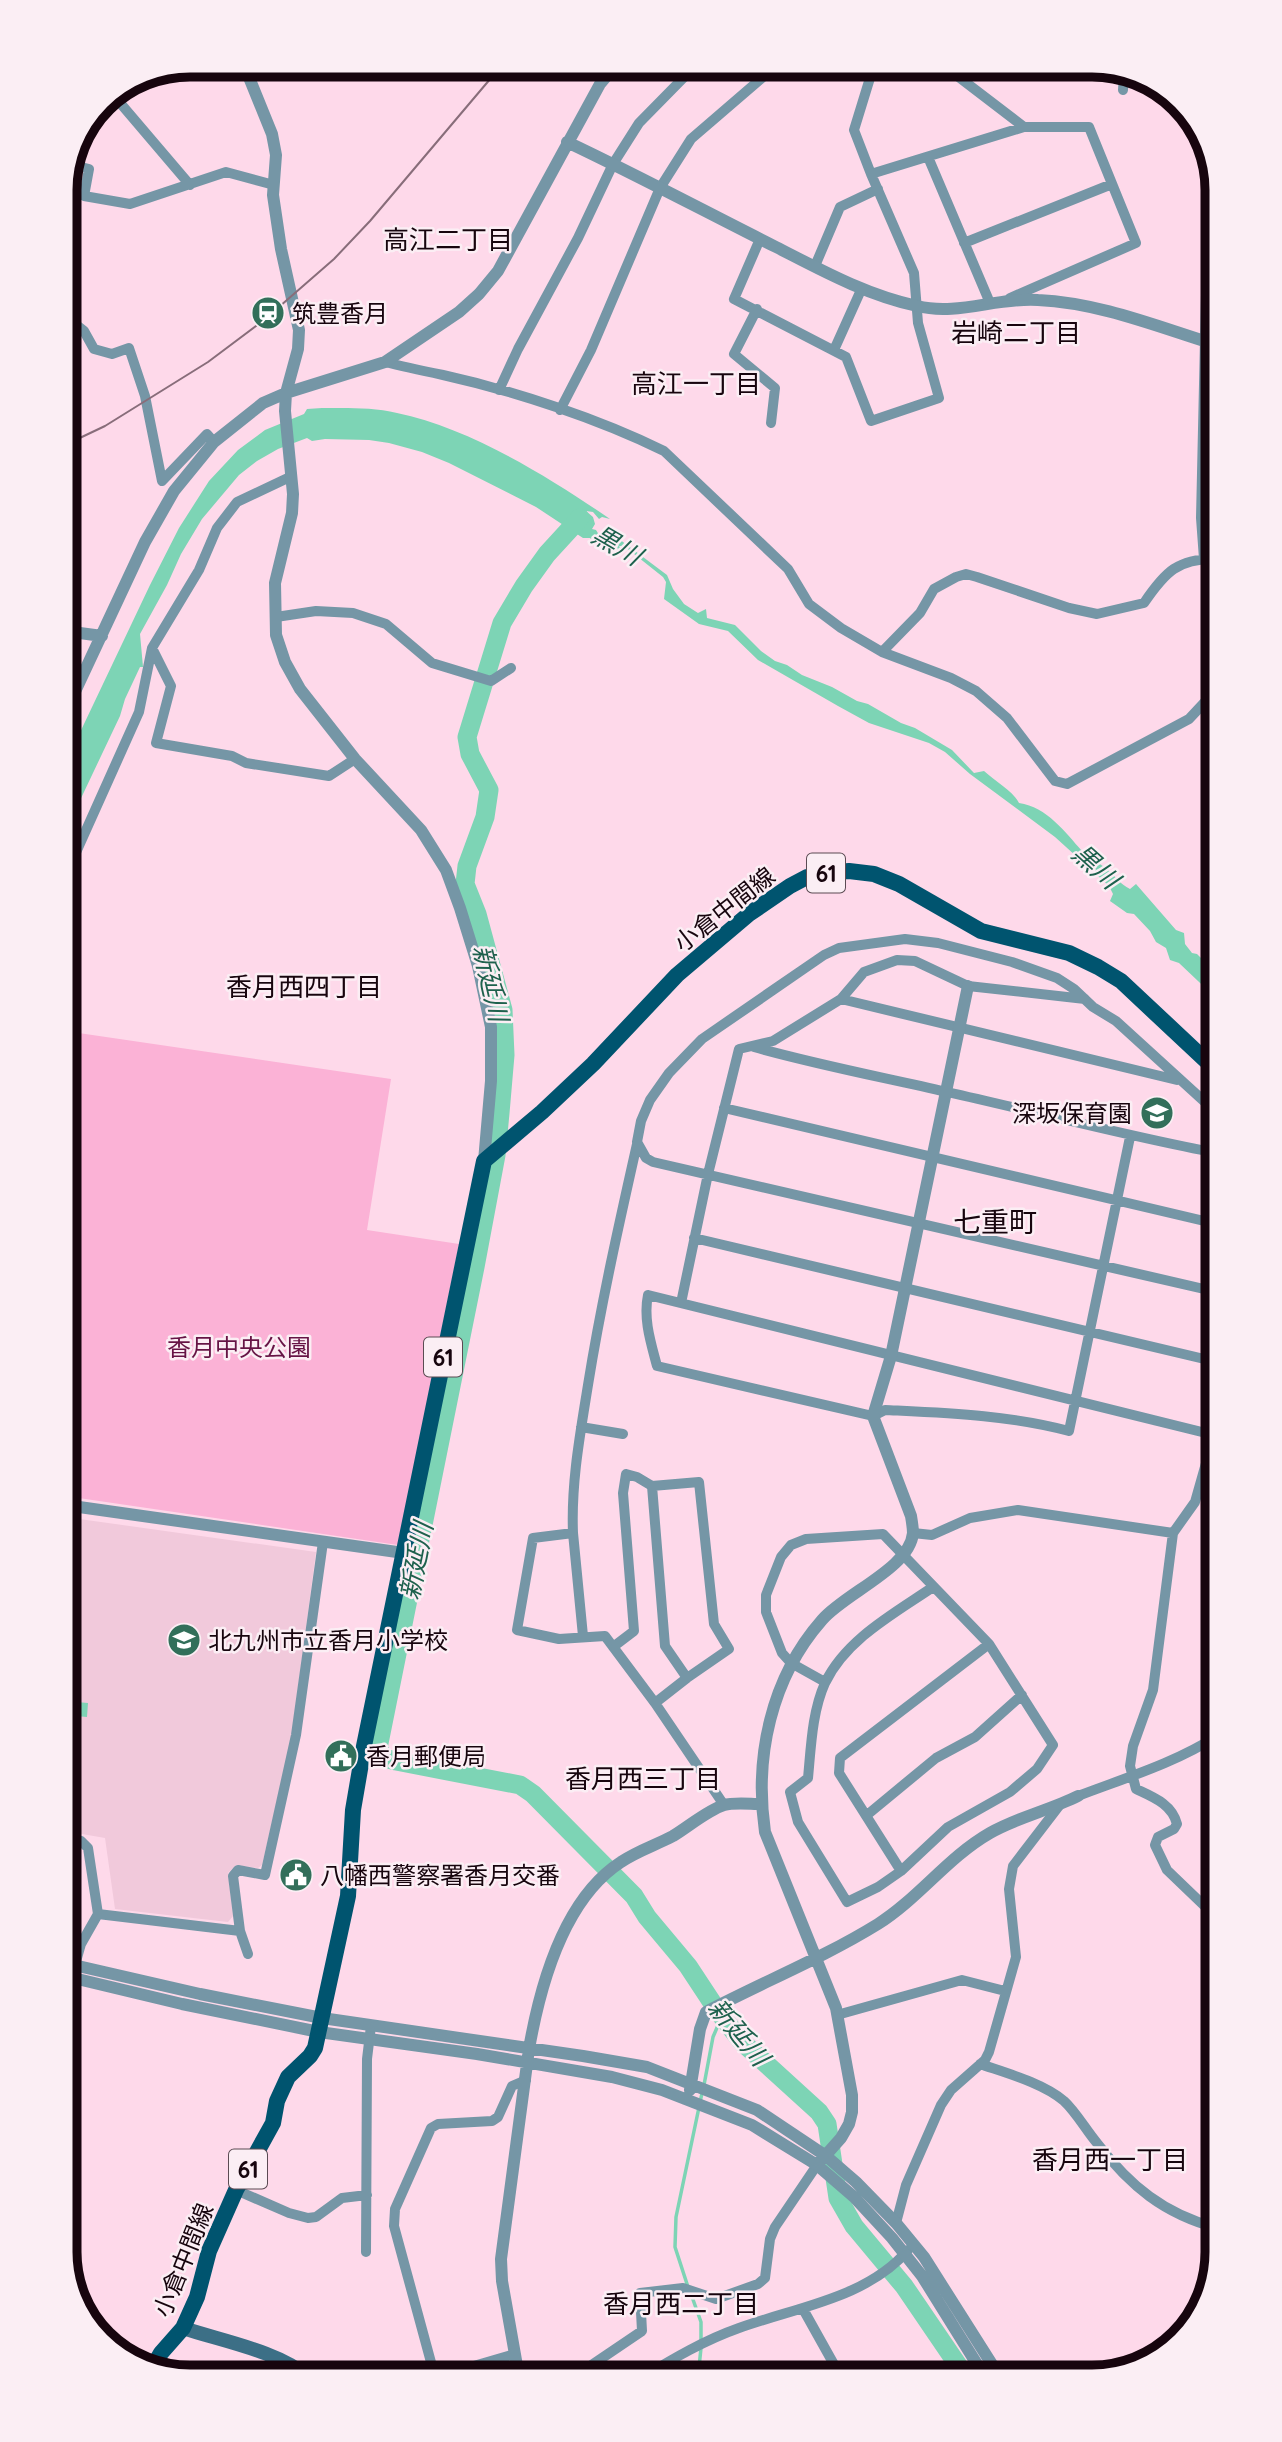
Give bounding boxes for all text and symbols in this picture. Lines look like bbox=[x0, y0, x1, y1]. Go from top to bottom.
district label: 高江二丁目 bbox=[383, 223, 513, 256]
station icon: 筑豊香月 bbox=[249, 294, 287, 332]
place label: 筑豊香月 bbox=[292, 298, 388, 328]
district label: 岩崎二丁目 bbox=[951, 316, 1081, 349]
district label: 高江一丁目 bbox=[631, 367, 761, 400]
water label: 黒川 bbox=[586, 518, 650, 574]
water label: 黒川 bbox=[1066, 836, 1129, 898]
road number: 61 bbox=[807, 853, 845, 892]
street label: 小倉中間線 bbox=[667, 860, 781, 958]
water label: 新延川 bbox=[466, 941, 517, 1028]
district label: 香月西四丁目 bbox=[226, 970, 382, 1003]
school or university icon: 深坂保育園 bbox=[1138, 1094, 1176, 1132]
place label: 深坂保育園 bbox=[1012, 1098, 1132, 1128]
district label: 七重町 bbox=[953, 1204, 1037, 1239]
park label: 香月中央公園 bbox=[167, 1332, 311, 1362]
road number: 61 bbox=[424, 1338, 462, 1376]
water label: 新延川 bbox=[392, 1517, 440, 1602]
school or university icon: 北九州市立香月小学校 bbox=[165, 1621, 203, 1659]
place label: 北九州市立香月小学校 bbox=[208, 1625, 448, 1655]
public building icon: 香月郵便局 bbox=[322, 1737, 360, 1775]
place label: 香月郵便局 bbox=[366, 1741, 486, 1771]
district label: 香月西三丁目 bbox=[565, 1762, 721, 1795]
public building icon: 八幡西警察署香月交番 bbox=[277, 1856, 315, 1894]
place label: 八幡西警察署香月交番 bbox=[320, 1860, 560, 1890]
water label: 新延川 bbox=[701, 1992, 779, 2075]
district label: 香月西一丁目 bbox=[1032, 2143, 1188, 2176]
road number: 61 bbox=[229, 2150, 267, 2188]
street label: 小倉中間線 bbox=[147, 2199, 219, 2321]
district label: 香月西二丁目 bbox=[603, 2287, 759, 2320]

